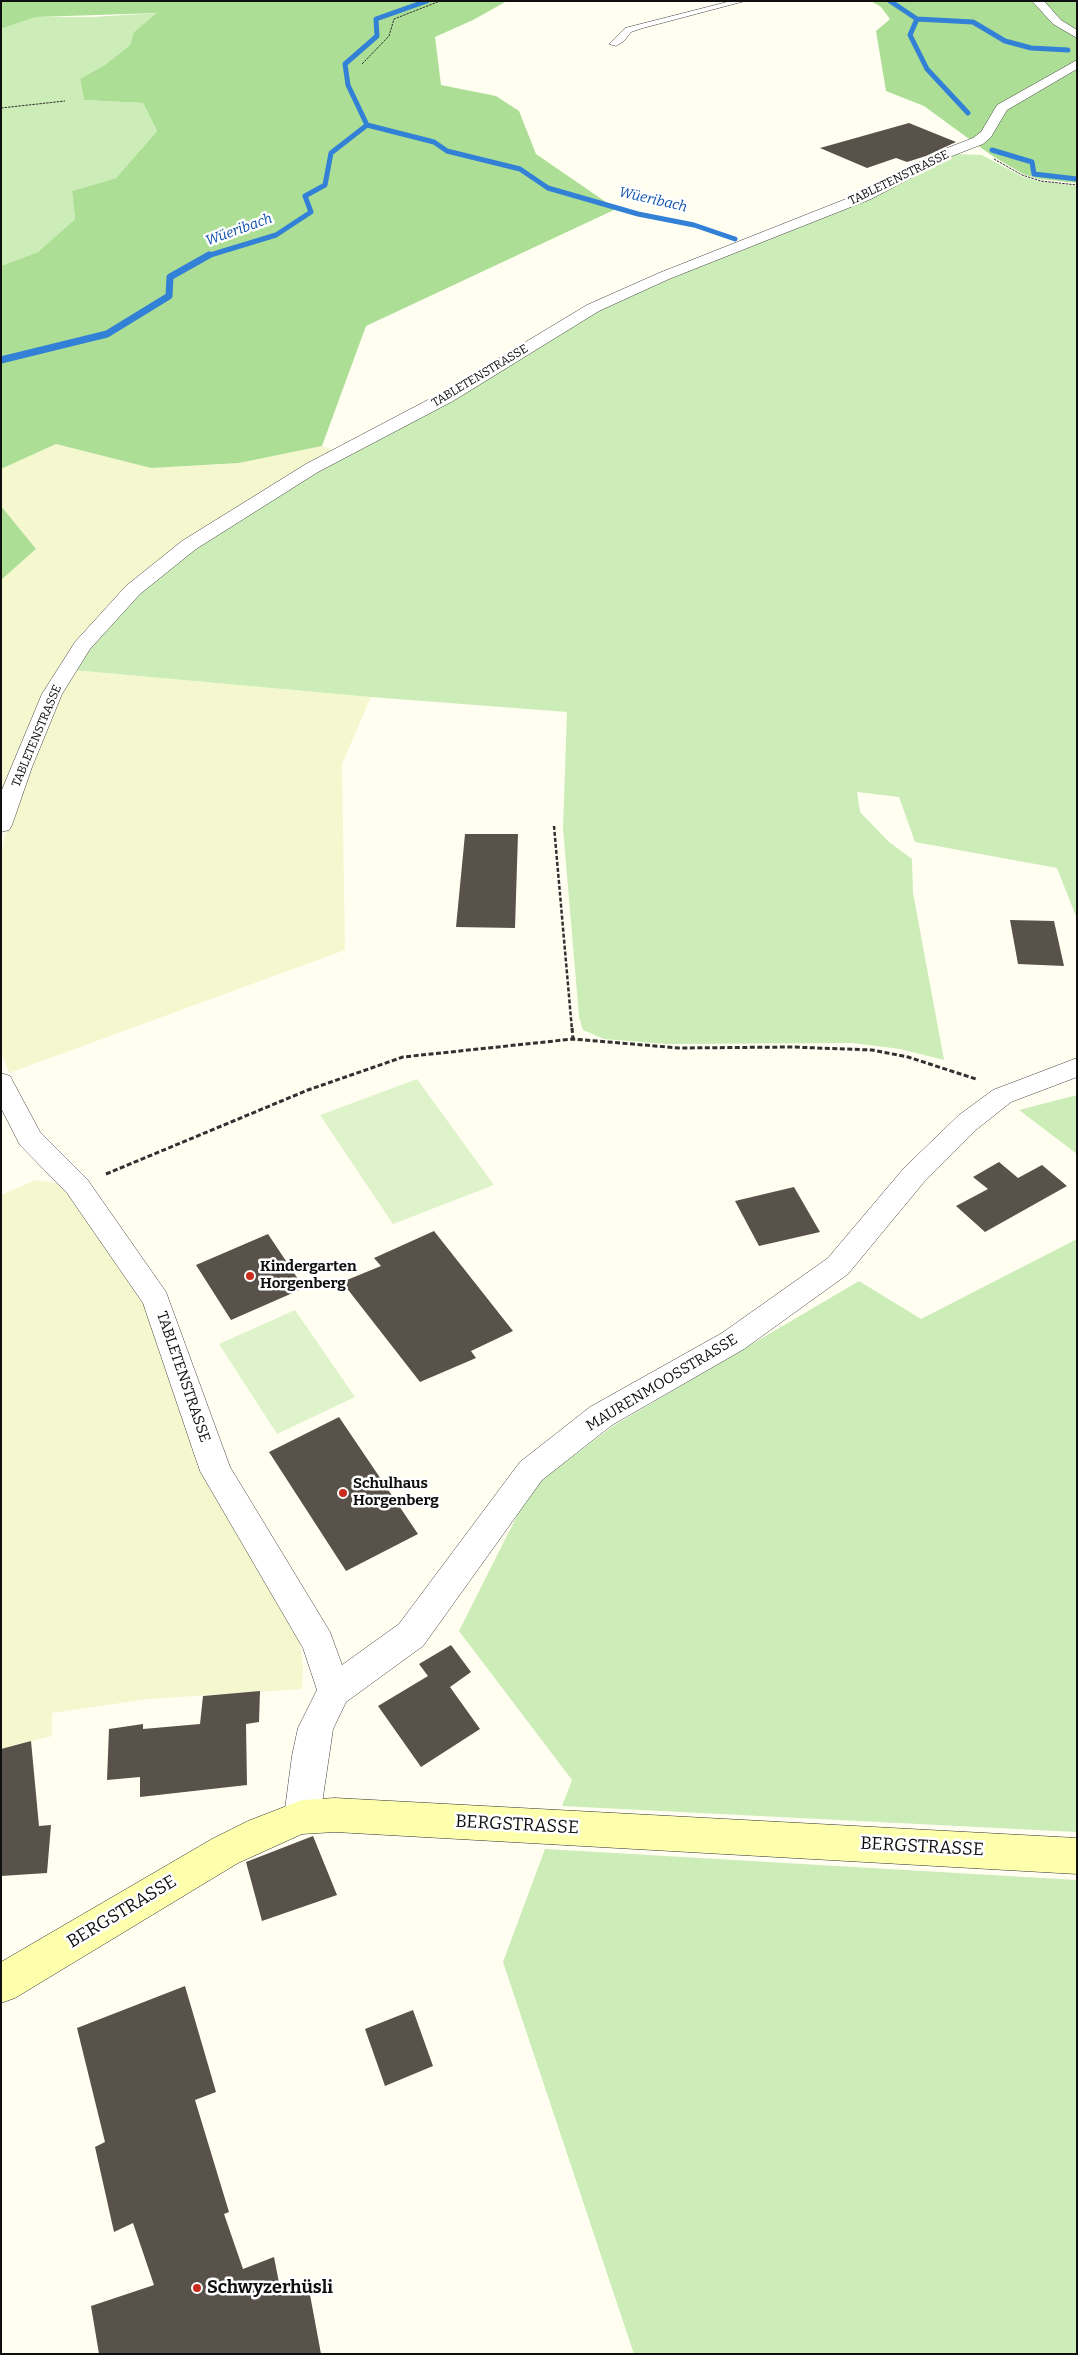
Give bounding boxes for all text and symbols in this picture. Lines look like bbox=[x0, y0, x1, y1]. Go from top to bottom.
street label: TABLETENSTRASSE bbox=[846, 147, 952, 209]
water label: Wüeribach bbox=[617, 184, 689, 216]
water label: Wüeribach bbox=[204, 210, 274, 250]
street label: TABLETENSTRASSE bbox=[429, 342, 531, 410]
street label: TABLETENSTRASSE bbox=[9, 683, 65, 789]
place label: Kindergarten Horgenberg bbox=[260, 1258, 357, 1293]
marker: Kindergarten Horgenberg bbox=[244, 1270, 256, 1282]
street label: TABLETENSTRASSE bbox=[152, 1309, 214, 1445]
street label: MAURENMOOSSTRASSE bbox=[583, 1331, 741, 1435]
place label: Schulhaus Horgenberg bbox=[353, 1475, 439, 1510]
marker: Schulhaus Horgenberg bbox=[337, 1487, 349, 1499]
street label: BERGSTRASSE bbox=[455, 1811, 579, 1839]
street label: BERGSTRASSE bbox=[860, 1833, 984, 1861]
street label: BERGSTRASSE bbox=[63, 1871, 181, 1953]
place label: Schwyzerhüsli bbox=[207, 2277, 333, 2299]
marker: Schwyzerhüsli bbox=[191, 2282, 203, 2294]

